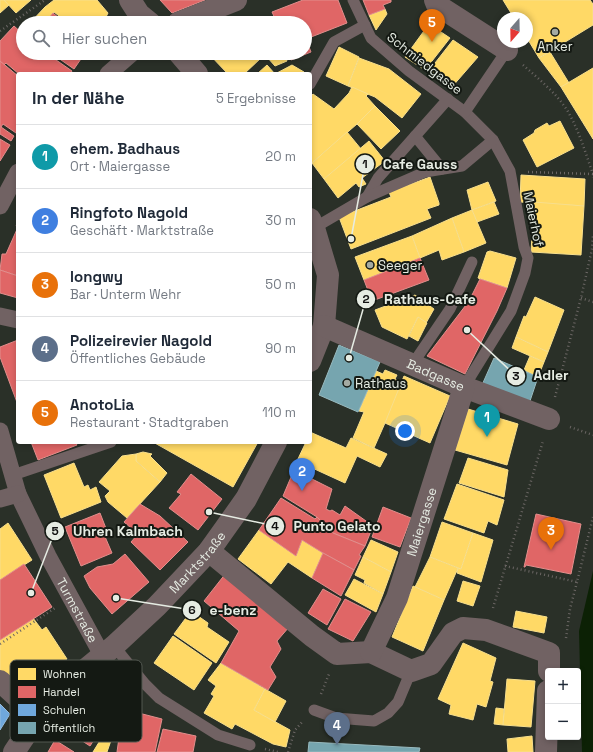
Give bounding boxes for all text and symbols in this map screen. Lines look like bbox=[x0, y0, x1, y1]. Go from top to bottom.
pin: 5 bbox=[419, 9, 445, 42]
north arrow bbox=[497, 12, 533, 48]
search box bbox=[16, 16, 312, 60]
icon: search bbox=[30, 27, 52, 49]
marker: Anker bbox=[550, 27, 560, 37]
text: Hier suchen bbox=[62, 29, 147, 48]
street label: Schmiedgasse bbox=[383, 29, 466, 98]
place label: Anker bbox=[537, 38, 573, 55]
text: In der Nähe bbox=[32, 87, 124, 109]
text: 5 Ergebnisse bbox=[216, 90, 296, 107]
text: ehem. Badhaus bbox=[70, 139, 180, 158]
text: 1 bbox=[42, 148, 48, 165]
text: 20 m bbox=[265, 148, 296, 165]
callout: Cafe Gauss bbox=[355, 151, 466, 177]
text: Cafe Gauss bbox=[383, 155, 457, 173]
text: 1 bbox=[362, 156, 368, 172]
text: Ort · Maiergasse bbox=[70, 158, 170, 175]
street label: Maierhof bbox=[519, 190, 548, 249]
text: Ringfoto Nagold bbox=[70, 203, 188, 222]
text: 2 bbox=[41, 212, 49, 229]
text: 30 m bbox=[265, 212, 296, 229]
text: Geschäft · Marktstraße bbox=[70, 222, 214, 239]
place label: Seeger bbox=[378, 257, 422, 274]
marker: Seeger bbox=[365, 260, 375, 270]
text: longwy bbox=[70, 267, 123, 286]
text: 3 bbox=[41, 276, 49, 293]
text: 50 m bbox=[265, 276, 296, 293]
text: Bar · Unterm Wehr bbox=[70, 286, 181, 303]
callout: Rathaus-Cafe bbox=[356, 286, 484, 312]
text: Rathaus-Cafe bbox=[384, 290, 476, 308]
text: 2 bbox=[362, 291, 370, 307]
text: Polizeirevier Nagold bbox=[70, 331, 212, 350]
text: 4 bbox=[41, 340, 49, 357]
text: 90 m bbox=[265, 340, 296, 357]
text: Öffentliches Gebäude bbox=[70, 350, 206, 367]
street label: Badgasse bbox=[404, 355, 467, 395]
callout: Adler bbox=[506, 363, 577, 389]
text: Adler bbox=[533, 366, 569, 384]
text: 3 bbox=[512, 368, 520, 384]
place label: Rathaus bbox=[355, 375, 406, 392]
marker: Rathaus bbox=[342, 378, 352, 388]
text: AnotoLia bbox=[70, 395, 134, 414]
text: 5 bbox=[41, 404, 49, 421]
text: 110 m bbox=[262, 404, 296, 421]
pin: 1 bbox=[474, 404, 500, 437]
text: Restaurant · Stadtgraben bbox=[70, 414, 229, 431]
your location bbox=[395, 421, 415, 441]
pin: 2 bbox=[289, 458, 315, 491]
street label: Maiergasse bbox=[403, 485, 441, 558]
callout: Punto Gelato bbox=[265, 513, 388, 539]
text: Punto Gelato bbox=[293, 517, 381, 535]
pin: 3 bbox=[538, 517, 564, 550]
callout: Uhren Kalmbach bbox=[45, 518, 191, 544]
text: 4 bbox=[271, 518, 279, 534]
text: Uhren Kalmbach bbox=[73, 522, 183, 540]
text: 5 bbox=[51, 523, 59, 539]
street label: Marktstraße bbox=[166, 528, 229, 597]
street label: Turmstraße bbox=[52, 575, 102, 646]
callout: e-benz bbox=[182, 597, 265, 623]
text: e-benz bbox=[209, 601, 257, 619]
text: 6 bbox=[188, 602, 196, 618]
legend bbox=[10, 660, 142, 742]
text: Wohnen bbox=[43, 667, 86, 681]
map controls bbox=[545, 668, 581, 740]
button: + bbox=[545, 668, 581, 704]
text: Handel bbox=[43, 685, 80, 699]
text: Schulen bbox=[43, 703, 86, 717]
button: − bbox=[545, 704, 581, 740]
pin: 4 bbox=[324, 712, 350, 745]
text: Öffentlich bbox=[43, 720, 95, 735]

